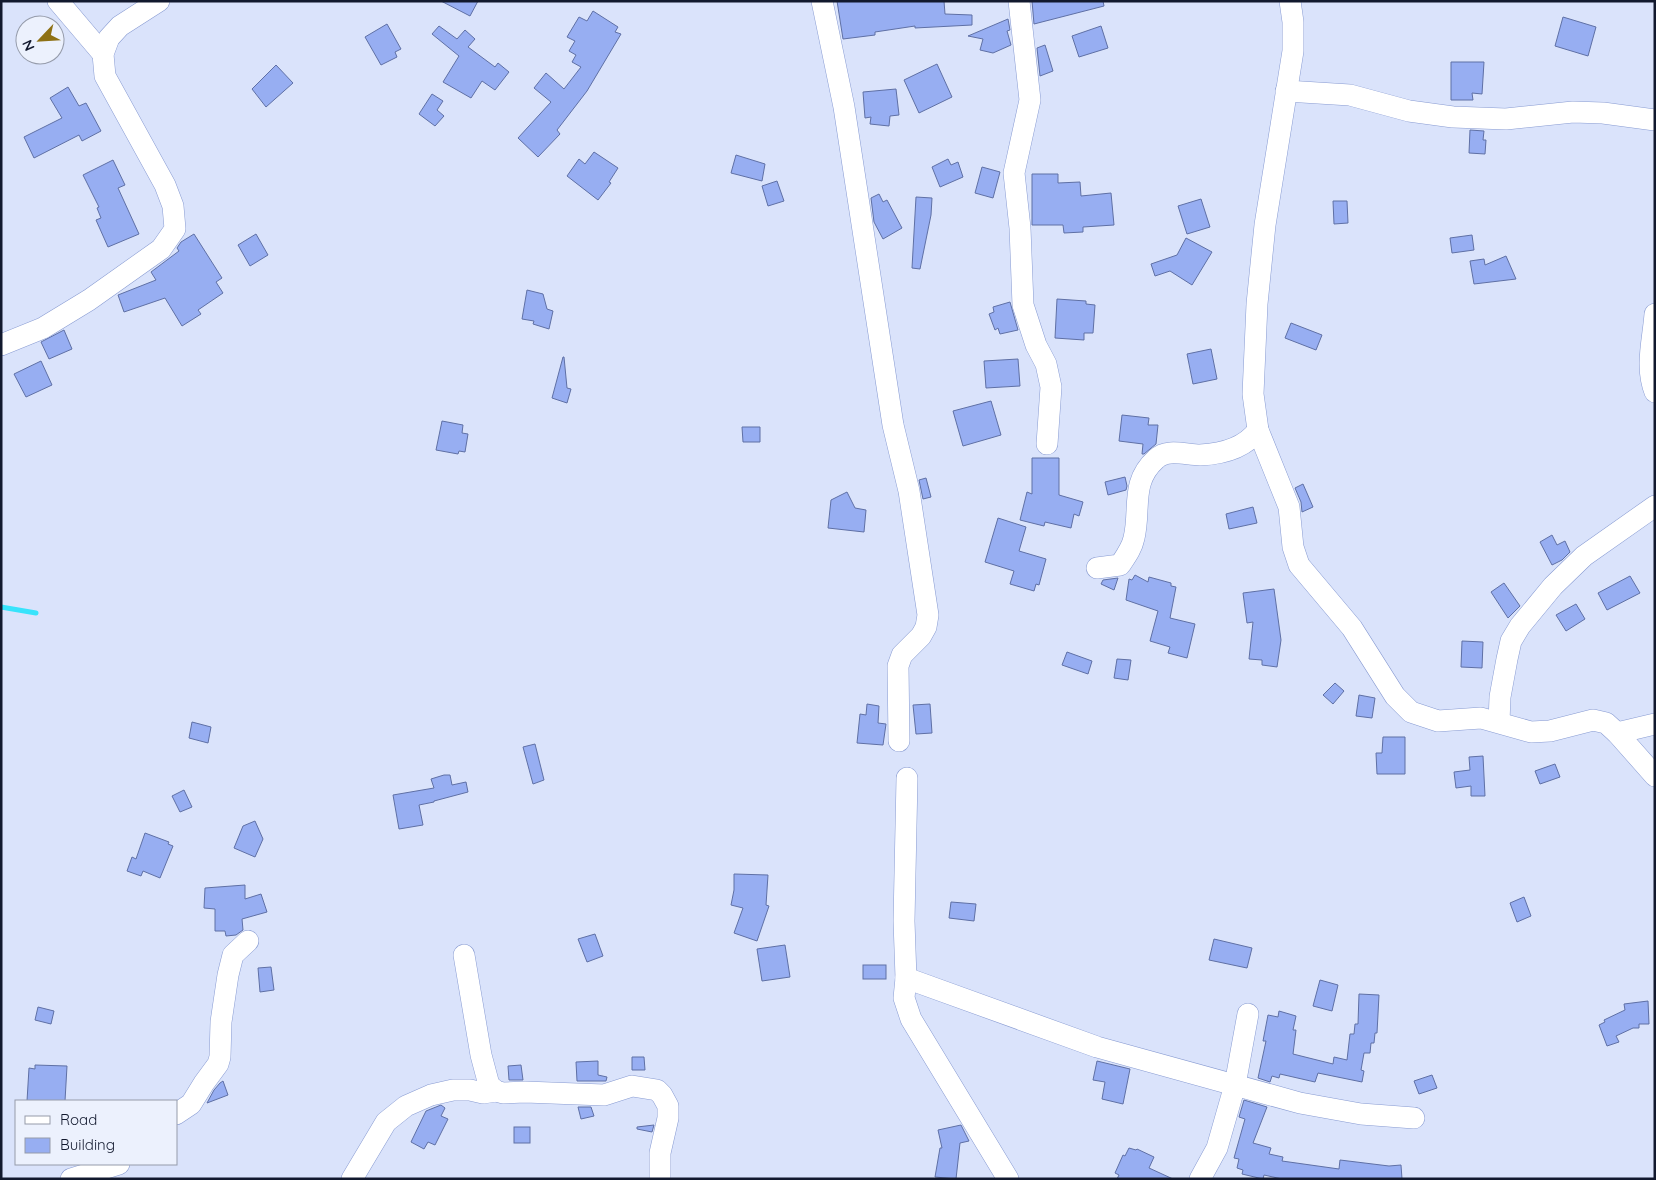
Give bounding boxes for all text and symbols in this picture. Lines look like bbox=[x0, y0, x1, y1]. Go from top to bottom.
north arrow bbox=[15, 15, 65, 65]
text: N bbox=[18, 37, 39, 54]
legend bbox=[15, 1100, 178, 1165]
text: Road bbox=[60, 1110, 97, 1129]
text: Building bbox=[60, 1135, 115, 1154]

